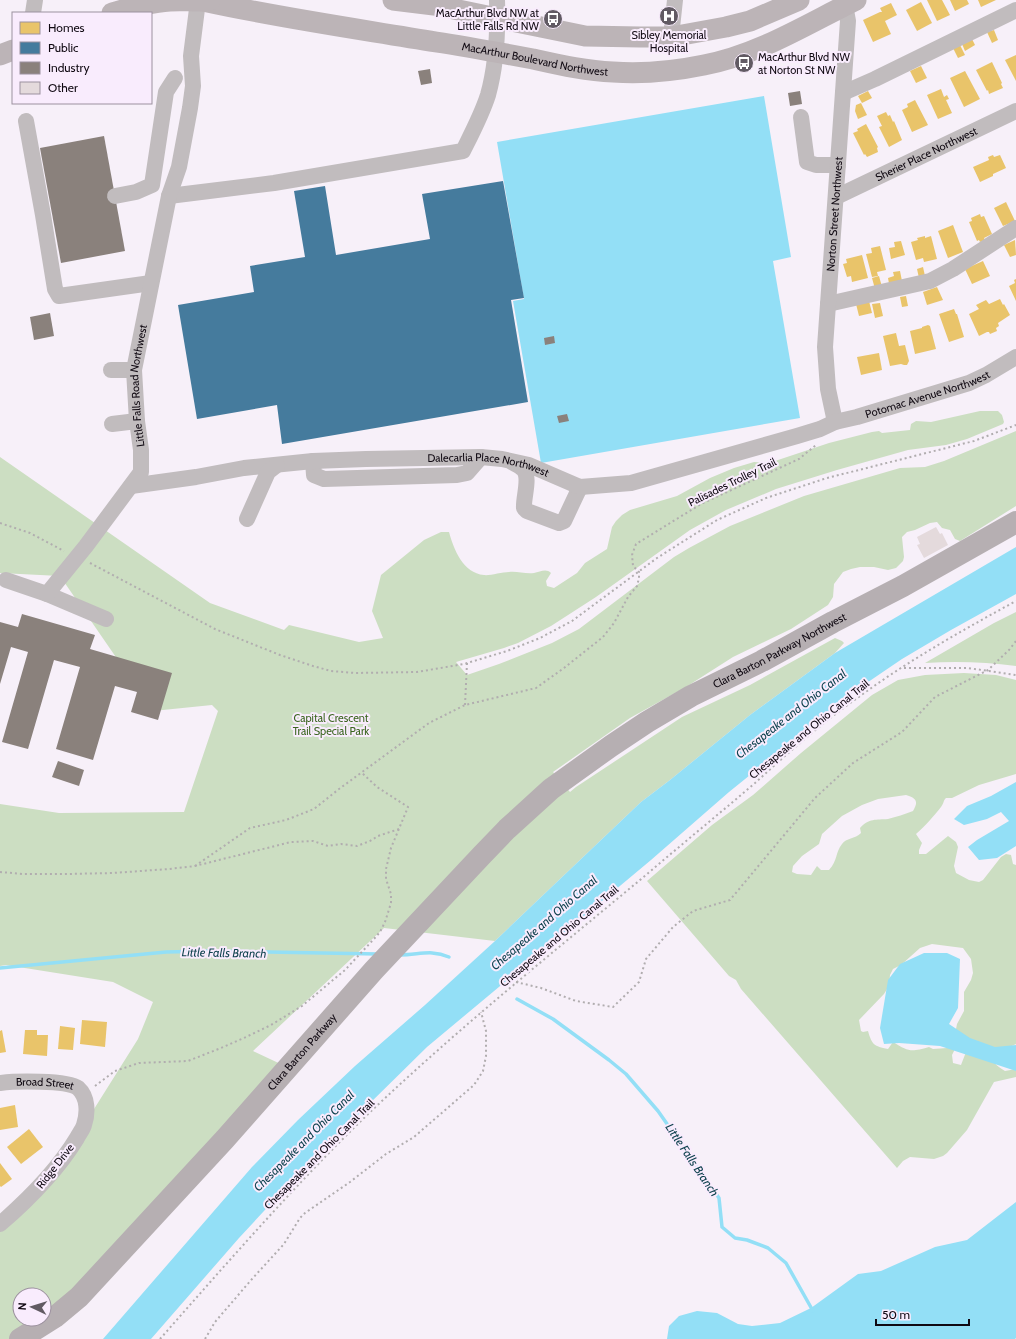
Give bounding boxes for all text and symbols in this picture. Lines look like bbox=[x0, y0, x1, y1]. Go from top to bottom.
hospital icon: Sibley Memorial Hospital bbox=[658, 5, 680, 27]
place label: MacArthur Blvd NW at Little Falls Rd NW bbox=[436, 6, 540, 33]
bus stop icon: MacArthur Blvd NW at Little Falls Rd NW bbox=[542, 8, 564, 30]
legend bbox=[12, 12, 152, 104]
text: Homes bbox=[48, 20, 85, 35]
place label: Sibley Memorial Hospital bbox=[632, 28, 707, 55]
street label: MacArthur Boulevard Northwest bbox=[461, 39, 609, 79]
text: Public bbox=[48, 40, 79, 55]
place label: MacArthur Blvd NW at Norton St NW bbox=[758, 50, 850, 77]
bus stop icon: MacArthur Blvd NW at Norton St NW bbox=[733, 52, 755, 74]
text: Industry bbox=[48, 60, 89, 75]
text: Other bbox=[48, 80, 78, 95]
street label: Sherier Place Northwest bbox=[873, 123, 980, 184]
street label: Norton Street Northwest bbox=[823, 156, 845, 272]
street label: Little Falls Road Northwest bbox=[127, 323, 150, 448]
street label: Potomac Avenue Northwest bbox=[863, 367, 993, 421]
street label: Dalecarlia Place Northwest bbox=[427, 450, 551, 480]
street label: Palisades Trolley Trail bbox=[686, 454, 779, 509]
street label: Clara Barton Parkway Northwest bbox=[710, 609, 849, 691]
water label: Chesapeake and Ohio Canal bbox=[732, 666, 849, 761]
street label: Chesapeake and Ohio Canal Trail bbox=[746, 676, 872, 782]
park label: Capital Crescent Trail Special Park bbox=[293, 711, 369, 738]
water label: Chesapeake and Ohio Canal bbox=[487, 872, 600, 973]
street label: Chesapeake and Ohio Canal Trail bbox=[497, 882, 621, 990]
water label: Little Falls Branch bbox=[181, 944, 267, 961]
street label: Clara Barton Parkway bbox=[264, 1010, 340, 1093]
street label: Broad Street bbox=[16, 1075, 76, 1093]
water label: Chesapeake and Ohio Canal bbox=[250, 1087, 357, 1194]
street label: Chesapeake and Ohio Canal Trail bbox=[261, 1096, 377, 1212]
water label: Little Falls Branch bbox=[662, 1120, 722, 1199]
street label: Ridge Drive bbox=[33, 1140, 77, 1191]
north arrow bbox=[12, 1287, 52, 1327]
scale bar bbox=[876, 1301, 969, 1327]
text: N bbox=[15, 1302, 29, 1311]
text: 50 m bbox=[882, 1307, 910, 1322]

